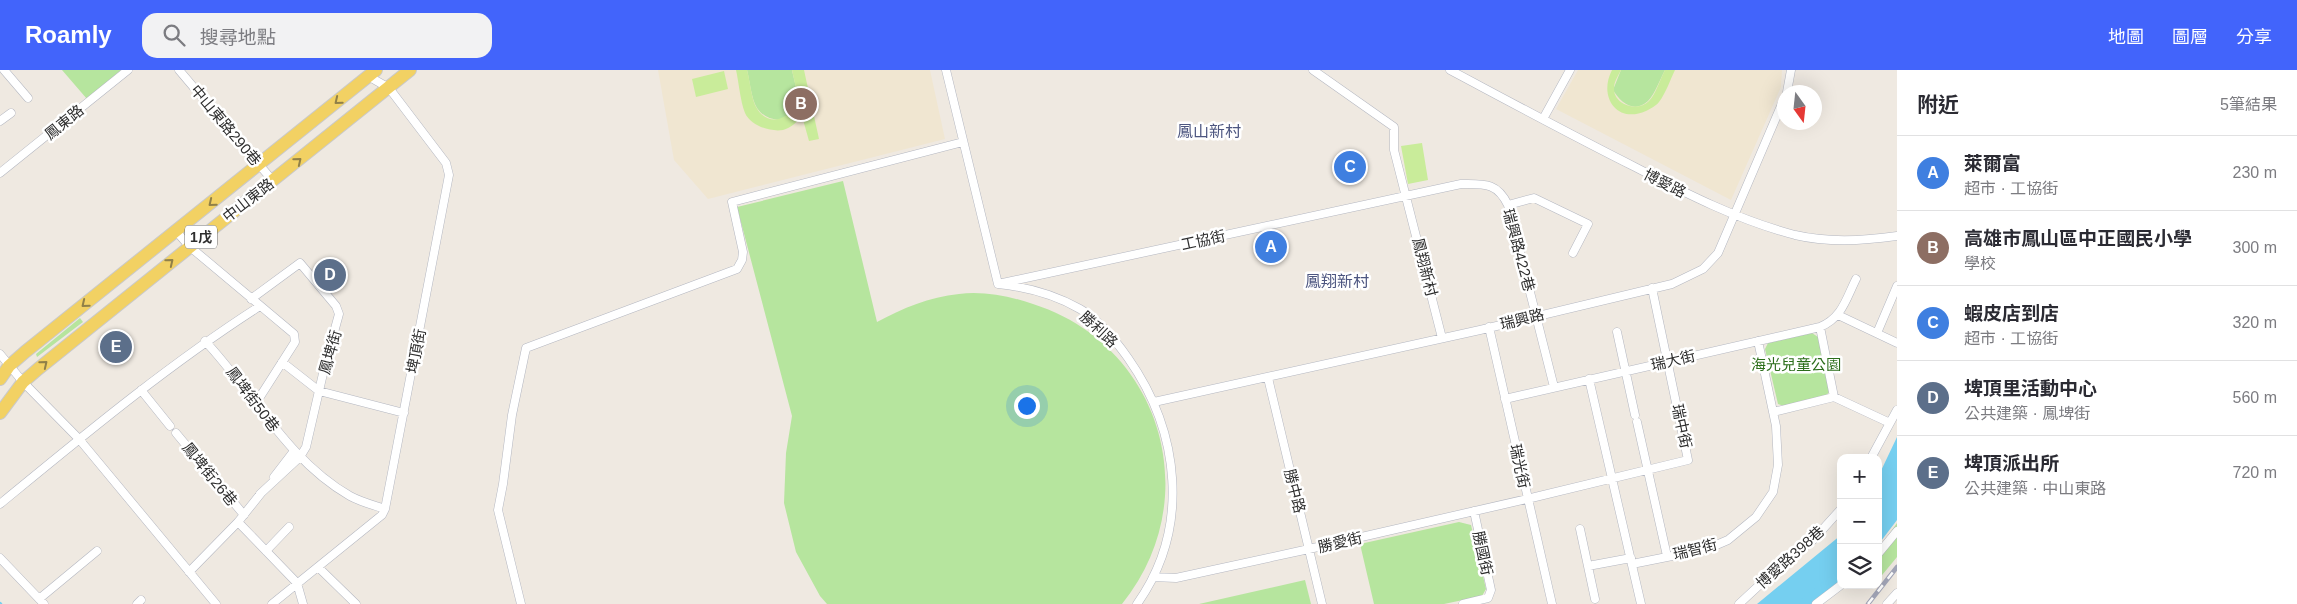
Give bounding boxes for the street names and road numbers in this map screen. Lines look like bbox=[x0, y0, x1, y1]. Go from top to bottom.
street label: 中山東路290巷 bbox=[187, 81, 265, 169]
street label: 鳳東路 bbox=[41, 101, 87, 143]
street label: 博愛路 bbox=[1641, 165, 1689, 201]
street label: 中山東路 bbox=[219, 175, 277, 225]
street label: 瑞興路422巷 bbox=[1500, 207, 1538, 293]
road number: 1戊 bbox=[185, 226, 217, 248]
street label: 工協街 bbox=[1179, 227, 1227, 253]
street label: 鳳翔新村 bbox=[1409, 236, 1441, 298]
street label: 瑞興路 bbox=[1498, 305, 1546, 333]
street label: 勝利路 bbox=[1077, 307, 1121, 351]
street label: 埤頂街 bbox=[403, 327, 429, 375]
street label: 鳳埤街 bbox=[316, 328, 344, 376]
street label: 瑞大街 bbox=[1649, 347, 1697, 373]
street label: 鳳埤街50巷 bbox=[223, 363, 283, 435]
street label: 瑞中街 bbox=[1669, 402, 1695, 450]
street label: 鳳埤街26巷 bbox=[179, 439, 241, 509]
street label: 瑞光街 bbox=[1507, 442, 1533, 490]
street label: 勝中路 bbox=[1281, 467, 1309, 515]
street label: 博愛路398巷 bbox=[1753, 522, 1827, 592]
street label: 勝愛街 bbox=[1316, 529, 1364, 555]
street label: 勝國街 bbox=[1470, 529, 1496, 577]
street label: 瑞智街 bbox=[1671, 535, 1719, 563]

